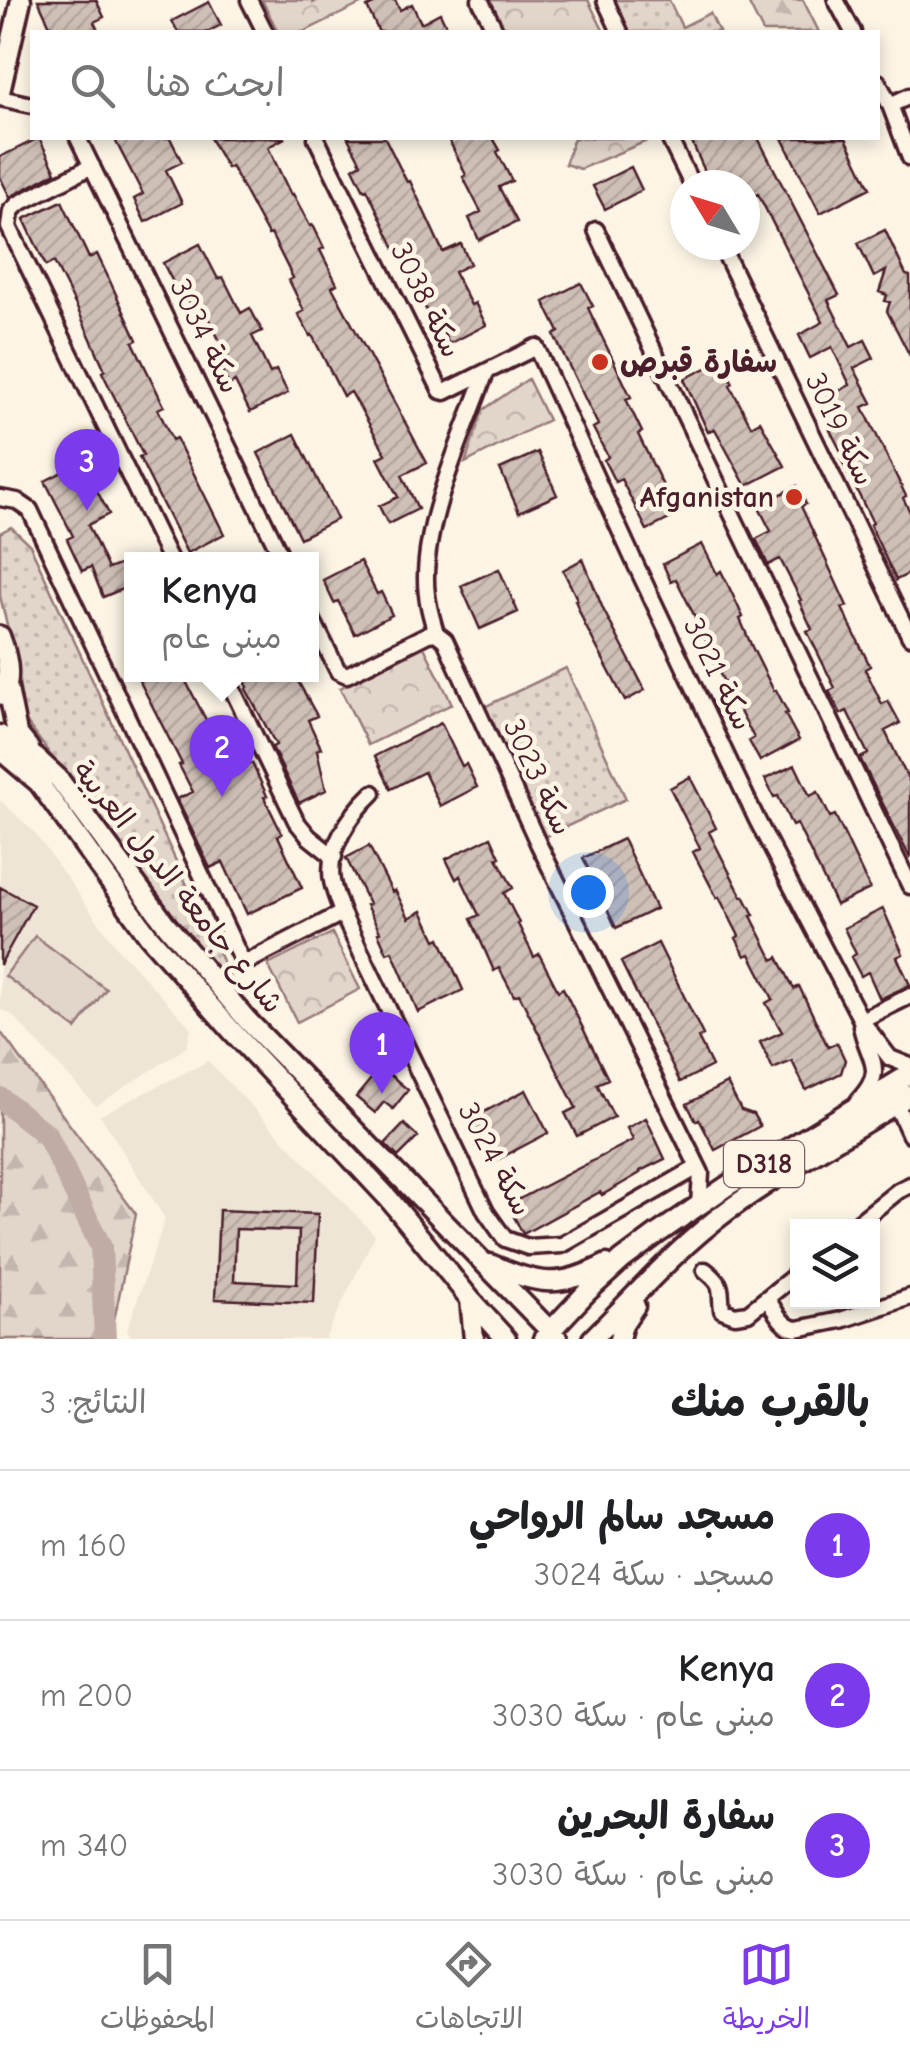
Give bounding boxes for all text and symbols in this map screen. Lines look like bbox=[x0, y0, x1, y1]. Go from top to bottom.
search box bbox=[30, 30, 880, 140]
icon: search bbox=[65, 58, 120, 113]
text: ابحث هنا bbox=[145, 62, 285, 106]
north arrow bbox=[670, 170, 760, 260]
street label: سكة 3038 bbox=[383, 237, 469, 363]
street label: سكة 3034 bbox=[162, 273, 248, 399]
place label: سفارة قبرص bbox=[620, 345, 777, 380]
marker: سفارة قبرص bbox=[589, 351, 611, 373]
street label: سكة 3019 bbox=[798, 367, 882, 491]
pin: 3 bbox=[54, 428, 120, 511]
place label: Afganistan bbox=[640, 480, 774, 515]
marker: Afganistan bbox=[783, 486, 805, 508]
popup bbox=[124, 552, 319, 682]
text: Kenya bbox=[161, 569, 258, 613]
street label: سكة 3021 bbox=[676, 612, 760, 736]
text: مبنى عام bbox=[161, 619, 282, 656]
street label: سكة 3023 bbox=[496, 713, 580, 841]
pin: 2 bbox=[190, 714, 254, 797]
street label: شارع جامعة الدول العربية bbox=[63, 754, 291, 1022]
your location bbox=[563, 867, 614, 918]
pin: 1 bbox=[350, 1012, 414, 1094]
street label: سكة 3024 bbox=[451, 1096, 539, 1222]
road number: D318 bbox=[724, 1141, 804, 1187]
map controls bbox=[790, 1219, 880, 1309]
button: layers bbox=[790, 1219, 880, 1309]
text: بالقرب منك bbox=[671, 1378, 870, 1427]
text: النتائج: 3 bbox=[40, 1384, 147, 1421]
text: مسجد سالم الرواحي bbox=[469, 1495, 775, 1539]
text: 160 m bbox=[40, 1527, 127, 1564]
text: 1 bbox=[831, 1527, 844, 1564]
text: مسجد · سكة 3024 bbox=[534, 1556, 775, 1593]
text: Kenya bbox=[678, 1647, 775, 1691]
text: 200 m bbox=[40, 1677, 133, 1714]
text: 2 bbox=[830, 1677, 845, 1714]
text: مبنى عام · سكة 3030 bbox=[492, 1697, 775, 1734]
text: سفارة البحرين bbox=[557, 1795, 775, 1839]
text: 340 m bbox=[40, 1827, 128, 1864]
text: 3 bbox=[830, 1827, 845, 1864]
text: مبنى عام · سكة 3030 bbox=[492, 1856, 775, 1893]
tab: المحفوظات bbox=[100, 1937, 215, 2043]
tab: الاتجاهات bbox=[415, 1937, 523, 2043]
tab: الخريطة bbox=[723, 1937, 810, 2043]

